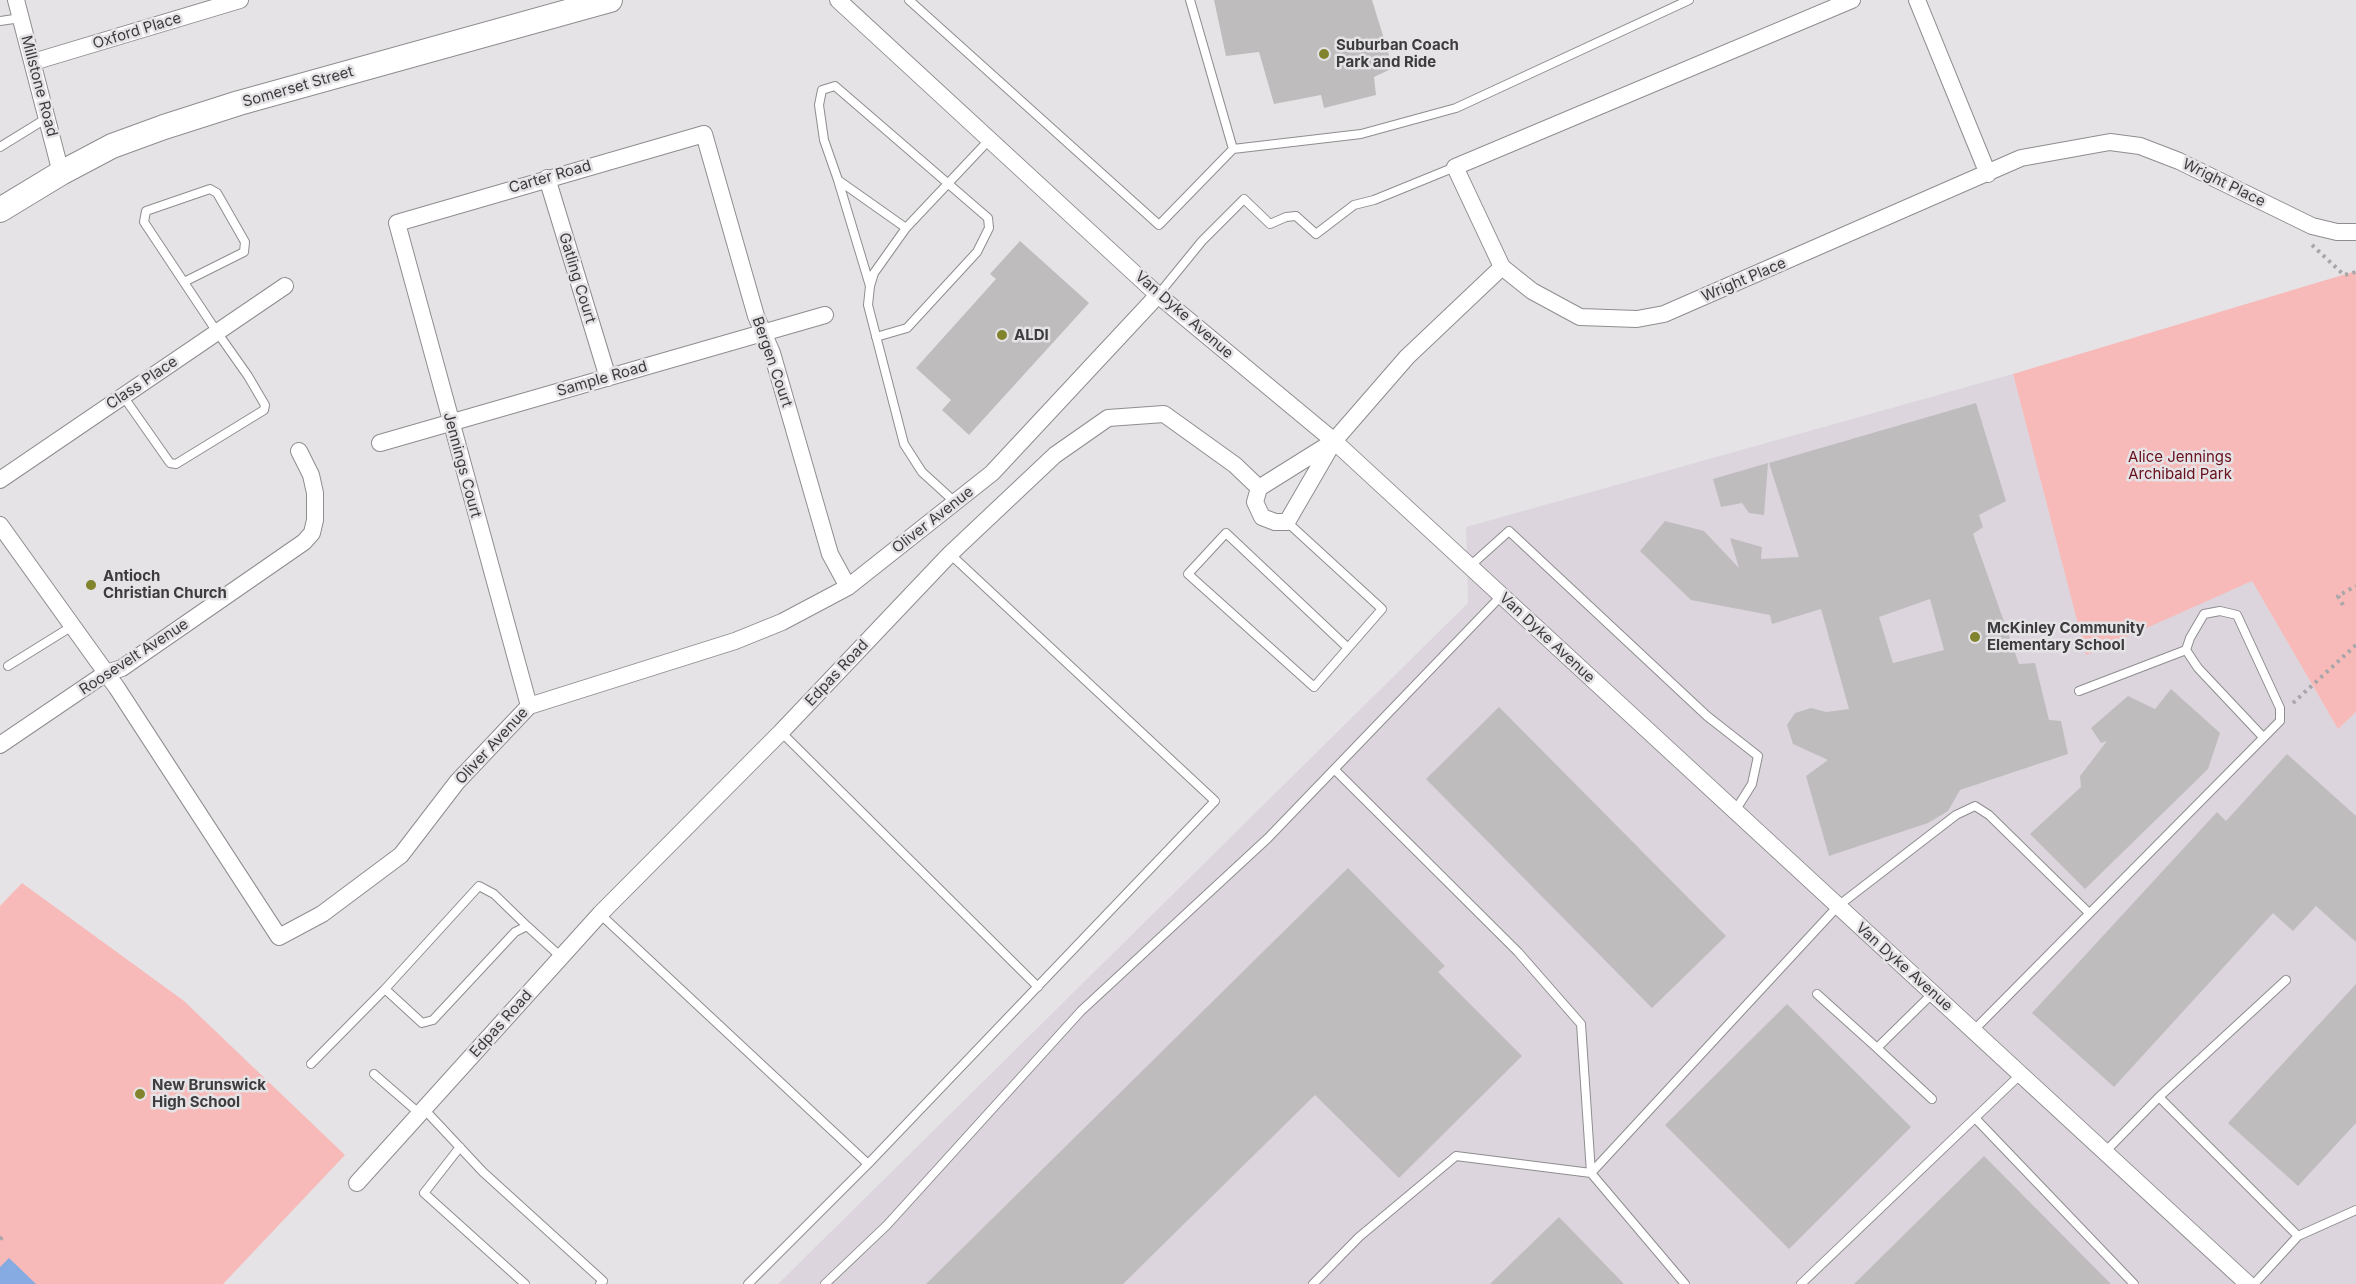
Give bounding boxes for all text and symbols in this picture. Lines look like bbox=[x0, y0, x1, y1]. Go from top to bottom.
street label: Oxford Place bbox=[90, 9, 184, 53]
street label: Millstone Road bbox=[17, 33, 61, 139]
place label: Suburban Coach Park and Ride bbox=[1336, 36, 1459, 71]
marker: Suburban Coach Park and Ride bbox=[1317, 47, 1331, 61]
street label: Somerset Street bbox=[241, 63, 355, 111]
street label: Wright Place bbox=[2180, 155, 2268, 211]
street label: Carter Road bbox=[507, 157, 593, 197]
street label: Gatling Court bbox=[555, 231, 599, 325]
street label: Wright Place bbox=[1699, 254, 1789, 306]
street label: Van Dyke Avenue bbox=[1131, 268, 1237, 362]
street label: Bergen Court bbox=[748, 314, 796, 410]
place label: ALDI bbox=[1014, 326, 1049, 344]
marker: ALDI bbox=[995, 328, 1009, 342]
street label: Class Place bbox=[103, 353, 181, 413]
street label: Sample Road bbox=[555, 358, 649, 400]
street label: Jennings Court bbox=[439, 410, 485, 520]
park label: Alice Jennings Archibald Park bbox=[2128, 448, 2232, 483]
street label: Oliver Avenue bbox=[889, 483, 977, 557]
place label: Antioch Christian Church bbox=[103, 567, 227, 602]
marker: Antioch Christian Church bbox=[84, 578, 98, 592]
street label: Van Dyke Avenue bbox=[1496, 589, 1598, 687]
street label: Roosevelt Avenue bbox=[76, 615, 192, 699]
place label: McKinley Community Elementary School bbox=[1987, 619, 2145, 654]
marker: McKinley Community Elementary School bbox=[1968, 630, 1982, 644]
street label: Edpas Road bbox=[802, 636, 872, 710]
street label: Oliver Avenue bbox=[452, 704, 532, 788]
street label: Van Dyke Avenue bbox=[1852, 919, 1956, 1015]
street label: Edpas Road bbox=[466, 987, 536, 1061]
place label: New Brunswick High School bbox=[152, 1076, 266, 1111]
marker: New Brunswick High School bbox=[133, 1087, 147, 1101]

